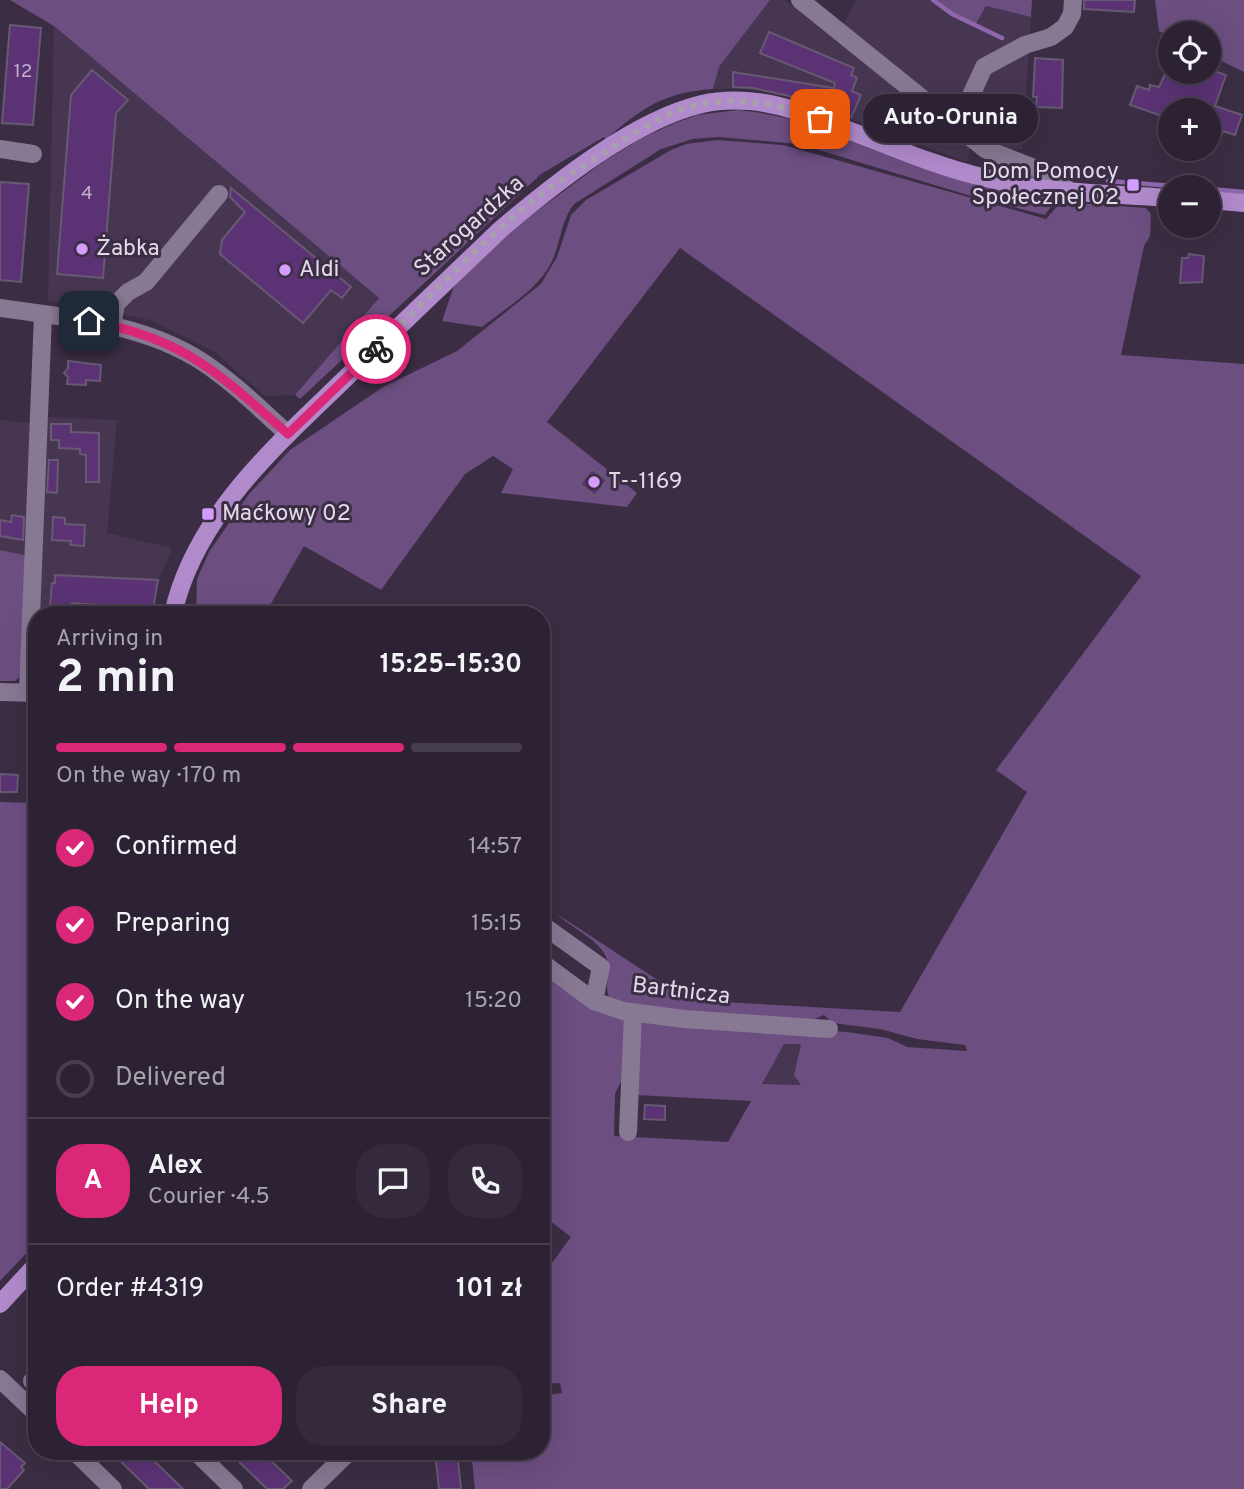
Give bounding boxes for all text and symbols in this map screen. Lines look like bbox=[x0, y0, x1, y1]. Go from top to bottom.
map controls bbox=[1158, 21, 1221, 238]
button: locate bbox=[1158, 21, 1221, 84]
house number: 12 bbox=[14, 60, 32, 84]
pin bbox=[790, 89, 850, 149]
callout: Auto-Orunia bbox=[862, 94, 1037, 144]
button: + bbox=[1158, 98, 1221, 161]
icon: bag bbox=[801, 100, 839, 138]
text: Auto-Orunia bbox=[883, 104, 1018, 133]
place label: Dom Pomocy Społecznej 02 bbox=[972, 158, 1119, 213]
street label: Starogardzka bbox=[409, 170, 531, 284]
button: − bbox=[1158, 175, 1221, 238]
marker: Dom Pomocy Społecznej 02 bbox=[1125, 177, 1141, 193]
house number: 4 bbox=[81, 182, 93, 206]
place label: Żabka bbox=[96, 234, 160, 264]
marker: Żabka bbox=[74, 241, 90, 257]
place label: Aldi bbox=[299, 256, 339, 285]
marker: Aldi bbox=[277, 262, 293, 278]
pin bbox=[59, 291, 119, 351]
icon: home bbox=[70, 302, 108, 340]
courier bbox=[341, 314, 411, 384]
icon: bike bbox=[357, 330, 395, 368]
place label: T--1169 bbox=[608, 468, 682, 497]
marker: T--1169 bbox=[586, 474, 602, 490]
place label: Maćkowy 02 bbox=[222, 500, 351, 529]
marker: Maćkowy 02 bbox=[200, 506, 216, 522]
text: Arriving in bbox=[56, 625, 163, 654]
text: 15:25–15:30 bbox=[380, 649, 522, 682]
text: 2 min bbox=[56, 650, 176, 709]
text: On the way · 170 m bbox=[56, 762, 241, 791]
icon: check bbox=[56, 829, 94, 867]
text: Confirmed bbox=[115, 831, 238, 864]
text: 14:57 bbox=[468, 833, 522, 862]
icon: check bbox=[56, 906, 94, 944]
text: Preparing bbox=[115, 908, 230, 941]
text: 15:15 bbox=[471, 910, 522, 939]
street label: Bartnicza bbox=[630, 972, 732, 1012]
icon: check bbox=[56, 983, 94, 1021]
text: On the way bbox=[115, 985, 245, 1018]
text: 15:20 bbox=[465, 987, 522, 1016]
text: Delivered bbox=[115, 1062, 226, 1095]
button: chat bbox=[356, 1144, 430, 1218]
button: phone bbox=[448, 1144, 522, 1218]
text: Alex bbox=[148, 1150, 203, 1183]
text: A bbox=[84, 1165, 102, 1198]
text: Courier · 4.5 bbox=[148, 1183, 270, 1212]
text: Order #4319 bbox=[56, 1273, 204, 1306]
text: 101 zł bbox=[456, 1273, 522, 1306]
button: Help bbox=[56, 1366, 282, 1446]
button: Share bbox=[296, 1366, 522, 1446]

